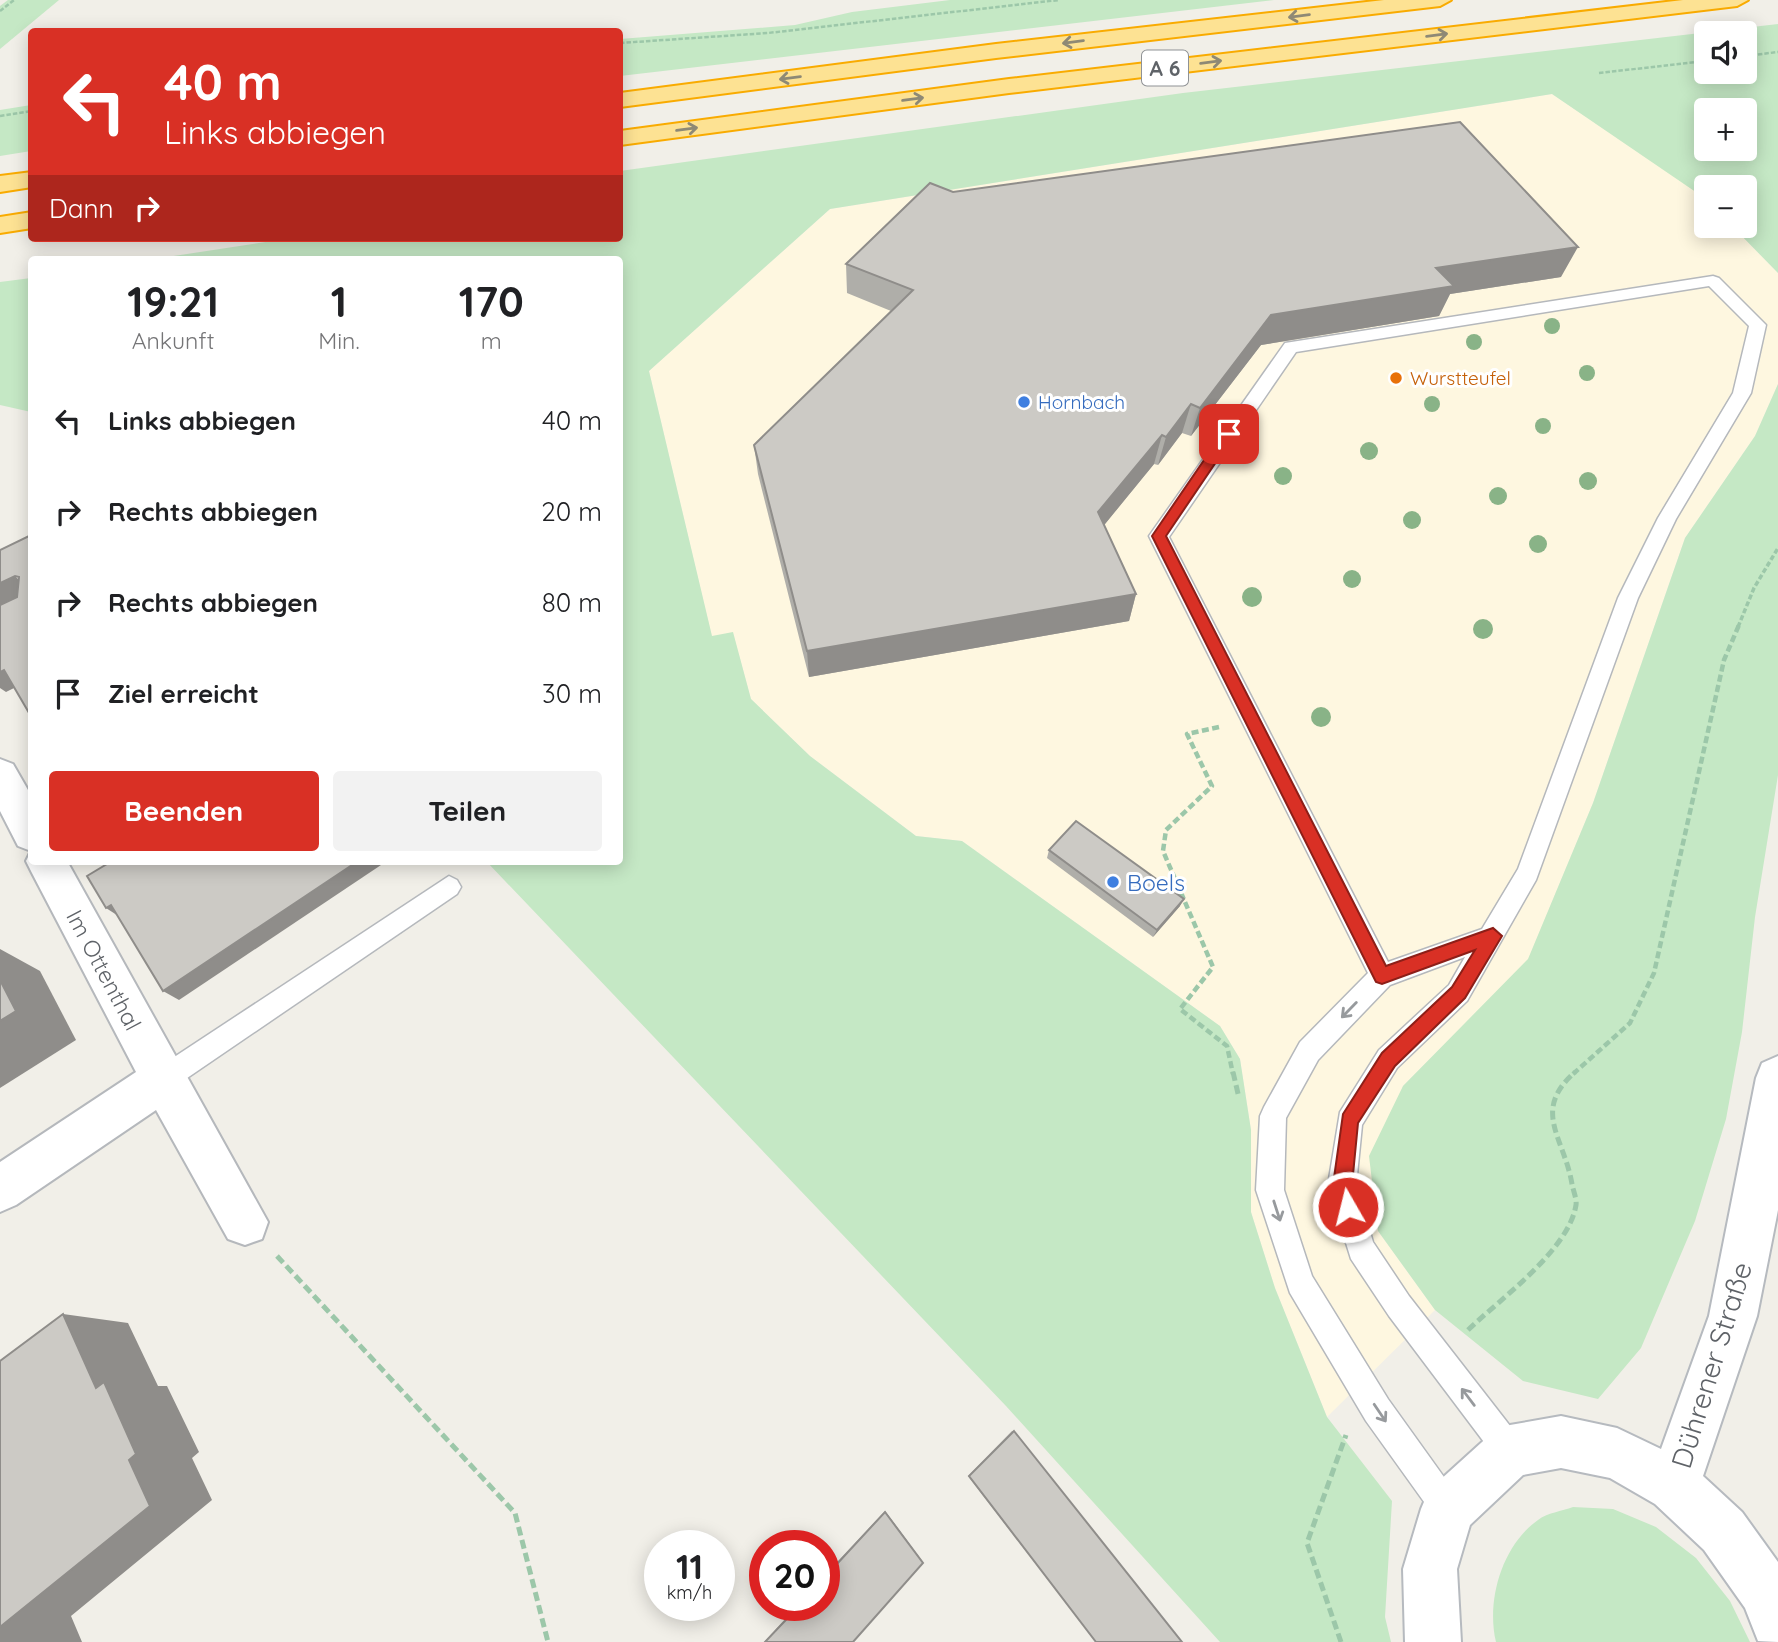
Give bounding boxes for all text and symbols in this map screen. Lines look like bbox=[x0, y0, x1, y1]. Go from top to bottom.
one-way arrow bbox=[1288, 10, 1311, 23]
map controls bbox=[1694, 21, 1757, 238]
button: sound bbox=[1694, 21, 1757, 84]
one-way arrow bbox=[1425, 29, 1448, 42]
one-way arrow bbox=[1062, 36, 1085, 49]
road number: A 6 bbox=[1142, 50, 1188, 86]
text: 40 m bbox=[164, 51, 282, 112]
one-way arrow bbox=[1200, 55, 1222, 68]
icon: left bbox=[49, 56, 140, 147]
one-way arrow bbox=[779, 72, 801, 85]
one-way arrow bbox=[901, 92, 924, 105]
button: + bbox=[1694, 98, 1757, 161]
text: Links abbiegen bbox=[164, 112, 386, 152]
one-way arrow bbox=[675, 122, 698, 135]
button: − bbox=[1694, 175, 1757, 238]
icon: right bbox=[128, 189, 166, 227]
text: Dann bbox=[49, 192, 114, 225]
text: 19:21 bbox=[127, 275, 219, 328]
text: 1 bbox=[331, 275, 347, 328]
text: 170 bbox=[459, 275, 524, 328]
text: Ankunft bbox=[132, 326, 215, 355]
text: Min. bbox=[318, 326, 360, 355]
text: m bbox=[481, 326, 502, 355]
place label: Wurstteufel bbox=[1410, 366, 1511, 390]
marker: Wurstteufel bbox=[1388, 370, 1404, 386]
place label: Hornbach bbox=[1038, 390, 1125, 414]
marker: Hornbach bbox=[1016, 394, 1032, 410]
icon: left bbox=[49, 402, 87, 440]
text: Links abbiegen bbox=[108, 404, 296, 437]
text: 40 m bbox=[542, 404, 602, 437]
pin bbox=[1199, 404, 1259, 464]
icon: arrive bbox=[1210, 415, 1248, 453]
icon: right bbox=[49, 493, 87, 531]
text: Rechts abbiegen bbox=[108, 495, 318, 528]
text: 20 m bbox=[541, 495, 602, 528]
icon: right bbox=[49, 584, 87, 622]
text: Rechts abbiegen bbox=[108, 586, 318, 619]
text: 80 m bbox=[542, 586, 602, 619]
icon: arrive bbox=[49, 675, 87, 713]
text: Ziel erreicht bbox=[108, 677, 259, 710]
text: 30 m bbox=[542, 677, 602, 710]
button: Beenden bbox=[49, 771, 319, 851]
button: Teilen bbox=[333, 771, 602, 851]
place label: Boels bbox=[1127, 868, 1185, 897]
marker: Boels bbox=[1105, 874, 1121, 890]
street label: Im Ottenthal bbox=[60, 905, 148, 1035]
one-way arrow bbox=[1340, 1002, 1357, 1019]
position arrow bbox=[1311, 1170, 1385, 1244]
one-way arrow bbox=[1271, 1200, 1284, 1222]
street label: Dührener Straße bbox=[1663, 1258, 1759, 1472]
one-way arrow bbox=[1461, 1388, 1476, 1407]
one-way arrow bbox=[1373, 1402, 1387, 1422]
speed limit sign: 20 bbox=[749, 1530, 840, 1621]
text: 11 bbox=[676, 1544, 703, 1588]
text: km/h bbox=[667, 1581, 712, 1604]

